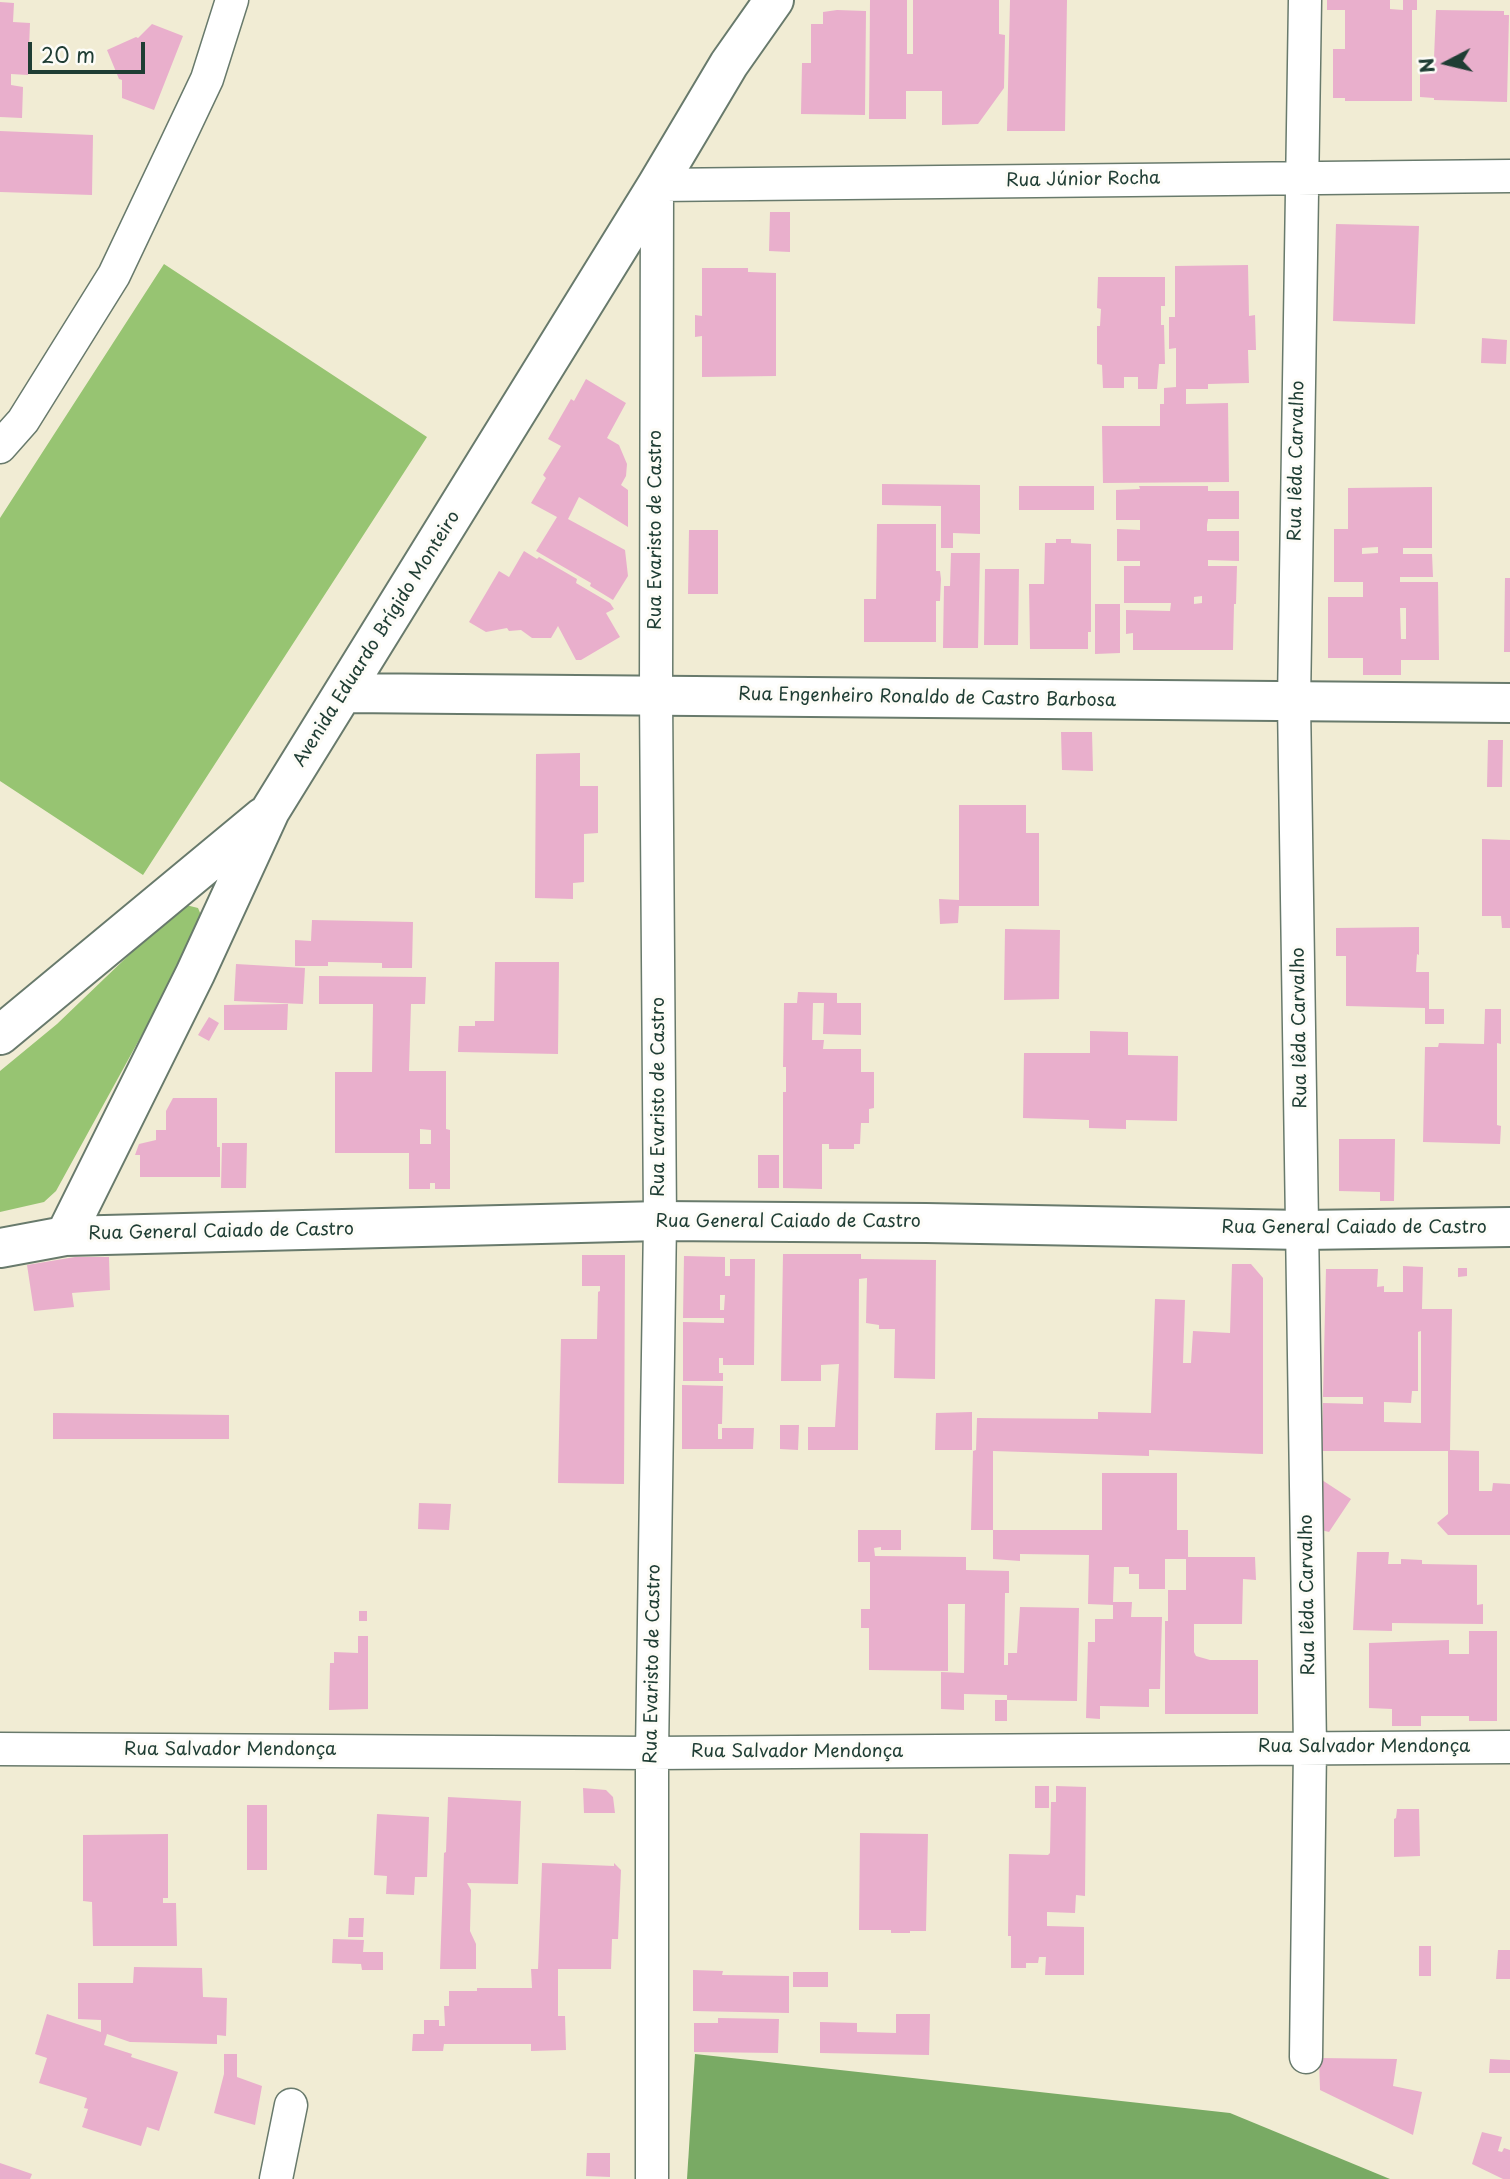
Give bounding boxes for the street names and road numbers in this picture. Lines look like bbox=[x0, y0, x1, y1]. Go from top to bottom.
street label: Rua Júnior Rocha bbox=[1006, 168, 1160, 192]
street label: Rua Iêda Carvalho bbox=[1285, 380, 1309, 542]
street label: Rua Evaristo de Castro bbox=[645, 430, 667, 630]
street label: Avenida Eduardo Brígido Monteiro bbox=[289, 507, 465, 771]
street label: Rua Engenheiro Ronaldo de Castro Barbosa bbox=[738, 684, 1116, 712]
street label: Rua Iêda Carvalho bbox=[1288, 947, 1312, 1109]
street label: Rua Evaristo de Castro bbox=[648, 997, 670, 1197]
street label: Rua General Caiado de Castro bbox=[655, 1211, 921, 1233]
street label: Rua General Caiado de Castro bbox=[1221, 1217, 1487, 1239]
street label: Rua General Caiado de Castro bbox=[88, 1219, 354, 1245]
street label: Rua Iêda Carvalho bbox=[1296, 1514, 1320, 1676]
street label: Rua Evaristo de Castro bbox=[640, 1564, 666, 1764]
street label: Rua Salvador Mendonça bbox=[1258, 1736, 1470, 1758]
street label: Rua Salvador Mendonça bbox=[124, 1739, 336, 1761]
street label: Rua Salvador Mendonça bbox=[691, 1741, 903, 1763]

